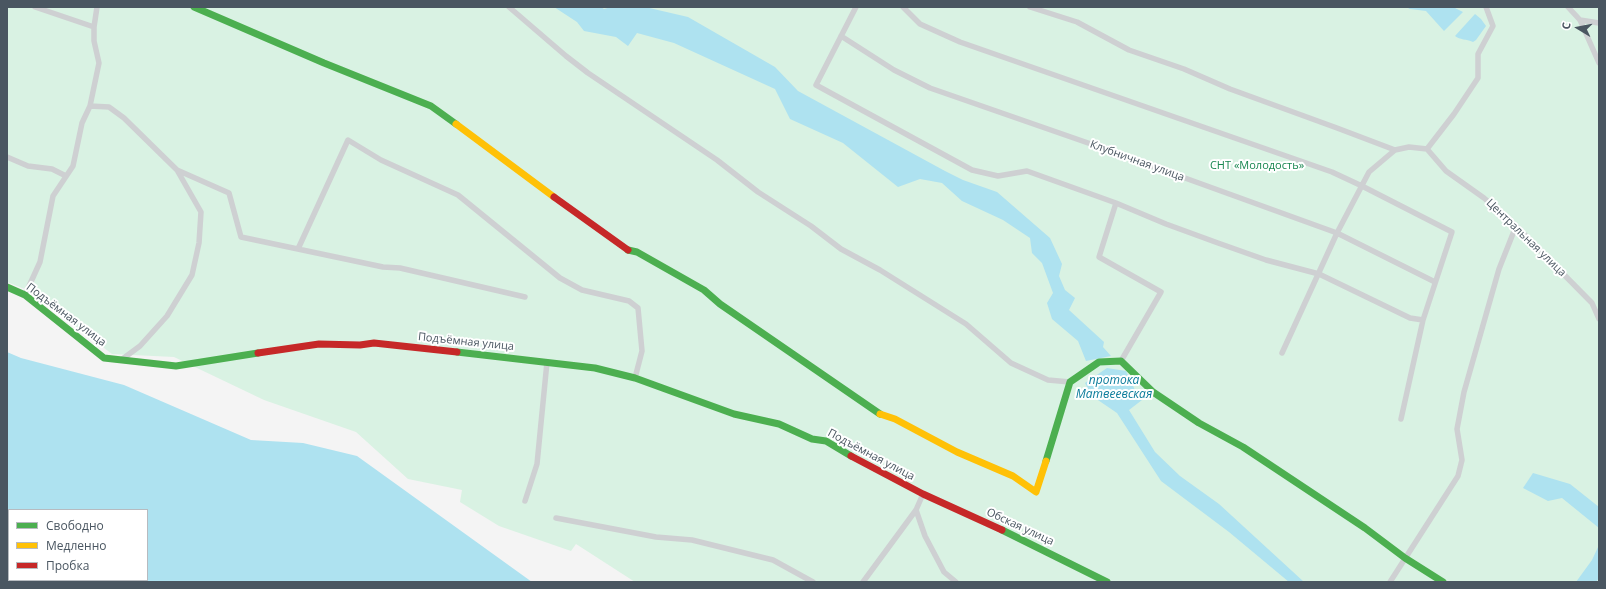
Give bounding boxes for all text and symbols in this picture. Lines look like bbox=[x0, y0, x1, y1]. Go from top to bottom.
north arrow bbox=[1558, 8, 1598, 48]
text: С bbox=[1558, 21, 1574, 31]
street label: Клубничная улица bbox=[1088, 138, 1186, 184]
park label: СНТ «Молодость» bbox=[1210, 159, 1304, 173]
street label: Центральная улица bbox=[1483, 196, 1569, 280]
street label: Подъёмная улица bbox=[23, 281, 109, 349]
street label: Подъёмная улица bbox=[417, 330, 515, 354]
water label: протока Матвеевская bbox=[1076, 374, 1152, 402]
street label: Подъёмная улица bbox=[825, 427, 917, 483]
street label: Обская улица bbox=[984, 506, 1056, 548]
legend bbox=[8, 509, 148, 581]
text: Свободно bbox=[46, 517, 104, 534]
text: Медленно bbox=[46, 537, 106, 554]
text: Пробка bbox=[46, 557, 89, 574]

